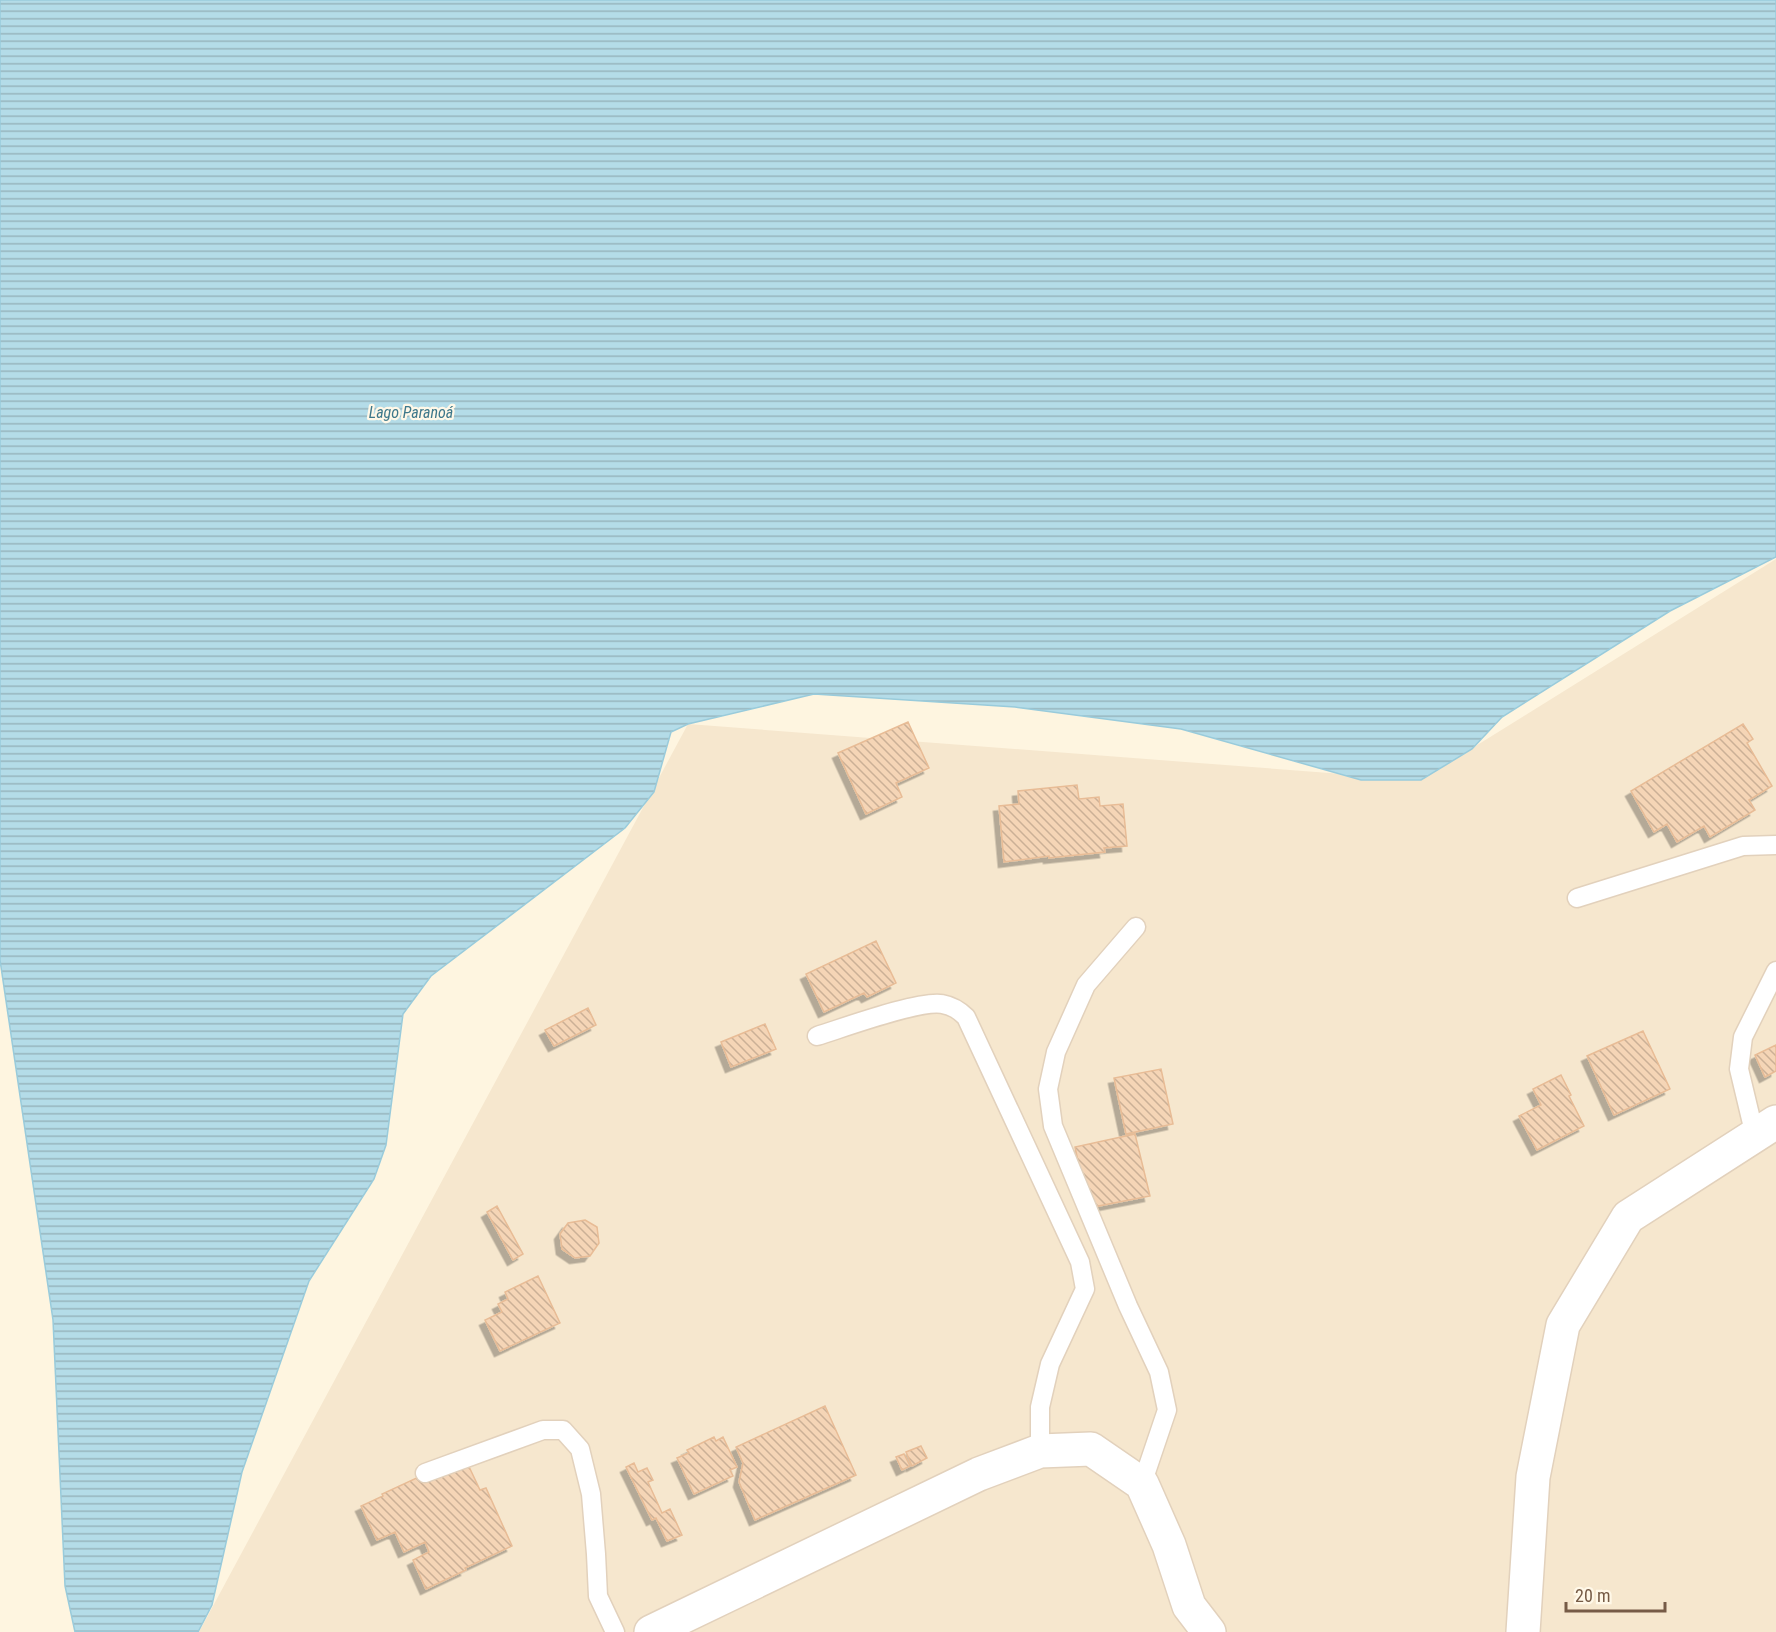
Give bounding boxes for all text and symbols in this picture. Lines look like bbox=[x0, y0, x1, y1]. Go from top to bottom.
water label: Lago Paranoá bbox=[369, 403, 454, 422]
scale bar bbox=[1566, 1575, 1665, 1613]
text: 20 m bbox=[1575, 1585, 1610, 1606]

